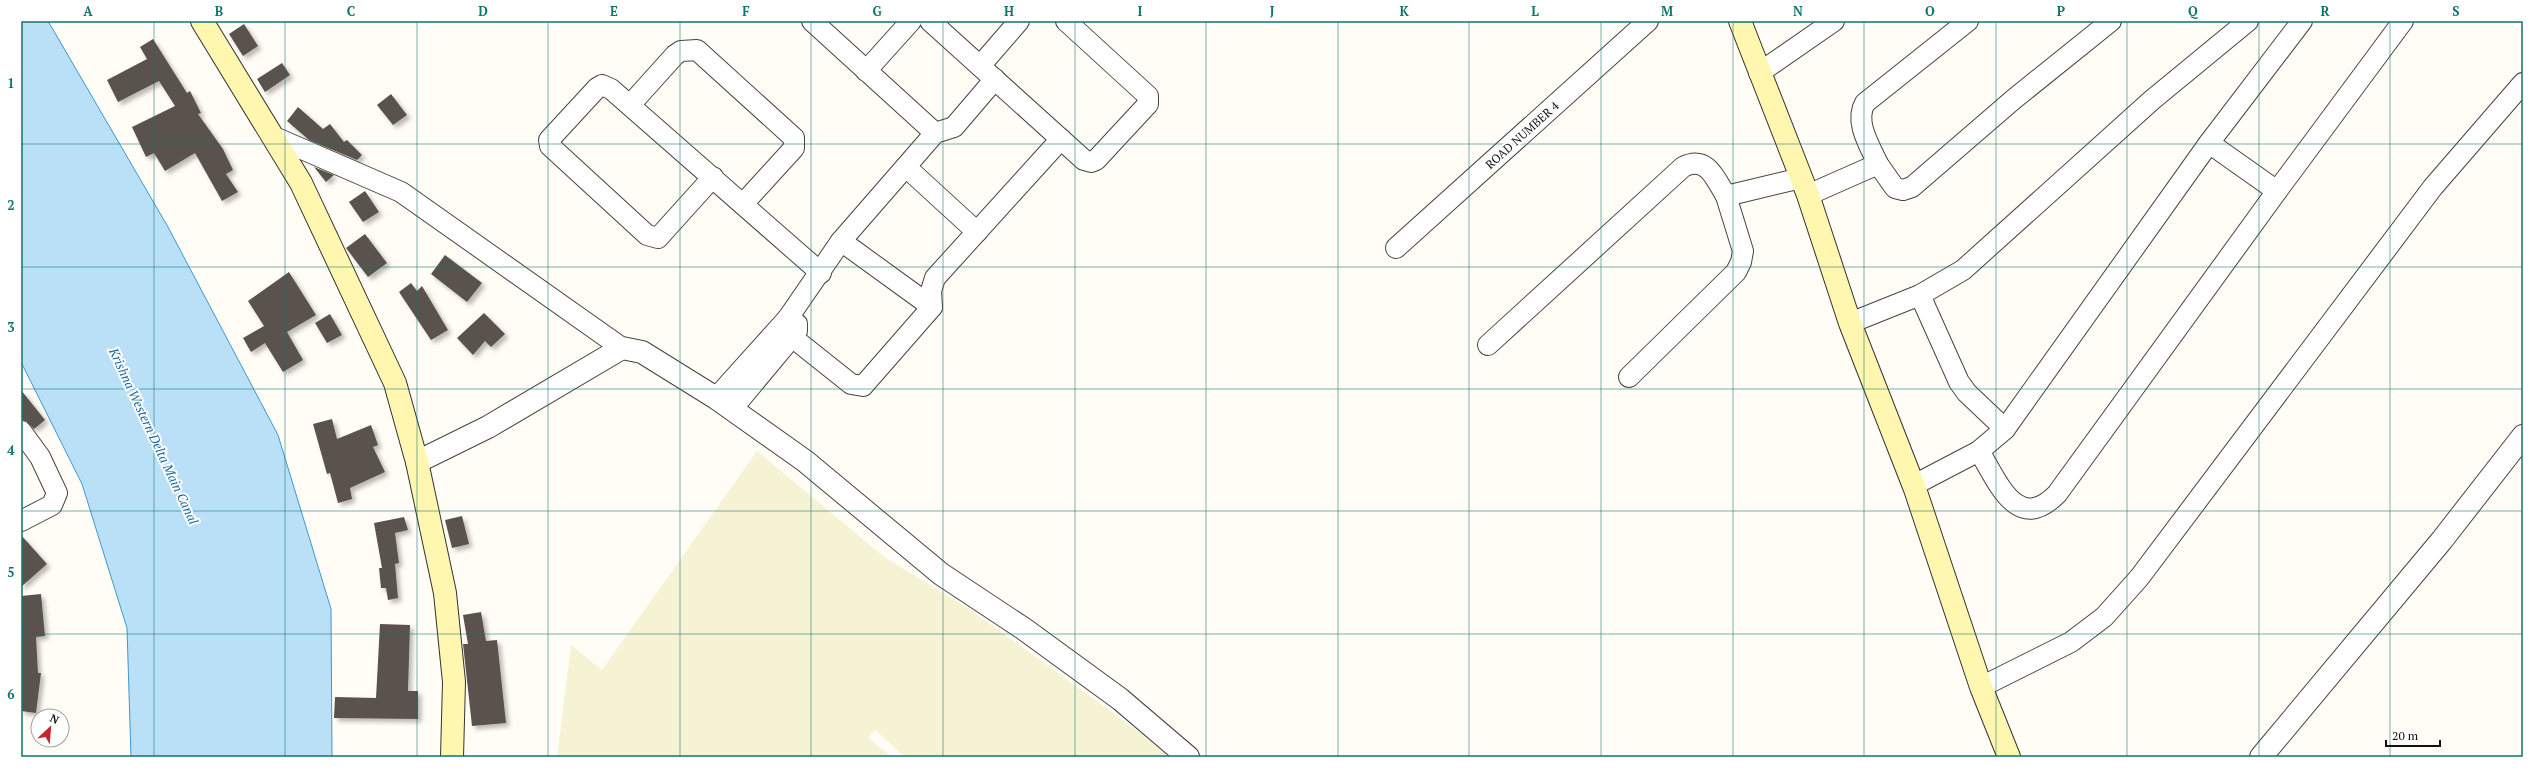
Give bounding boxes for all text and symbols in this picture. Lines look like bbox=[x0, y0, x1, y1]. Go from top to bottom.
text: A bbox=[83, 2, 93, 20]
text: B bbox=[215, 2, 223, 20]
text: C bbox=[347, 2, 355, 20]
text: D bbox=[478, 2, 488, 20]
text: E bbox=[610, 2, 618, 20]
text: F bbox=[742, 2, 750, 20]
text: G bbox=[872, 2, 882, 20]
text: H bbox=[1004, 2, 1014, 20]
text: I bbox=[1138, 2, 1143, 20]
text: J bbox=[1270, 2, 1275, 20]
text: K bbox=[1399, 2, 1409, 20]
text: L bbox=[1531, 2, 1539, 20]
text: M bbox=[1661, 2, 1673, 20]
text: N bbox=[1793, 2, 1803, 20]
text: O bbox=[1925, 2, 1935, 20]
text: P bbox=[2057, 2, 2065, 20]
text: Q bbox=[2188, 2, 2199, 20]
text: R bbox=[2320, 2, 2330, 20]
text: S bbox=[2452, 2, 2460, 20]
text: 1 bbox=[7, 74, 15, 92]
street label: ROAD NUMBER 4 bbox=[1482, 98, 1562, 172]
text: 2 bbox=[7, 196, 15, 214]
text: 3 bbox=[7, 318, 15, 336]
water label: Krishna Western Delta Main Canal bbox=[105, 344, 203, 528]
text: 4 bbox=[7, 441, 15, 459]
text: 5 bbox=[7, 563, 15, 581]
text: 6 bbox=[7, 685, 15, 703]
north arrow bbox=[30, 708, 70, 748]
text: N bbox=[48, 711, 62, 727]
scale bar bbox=[2386, 722, 2440, 748]
text: 20 m bbox=[2392, 728, 2419, 743]

